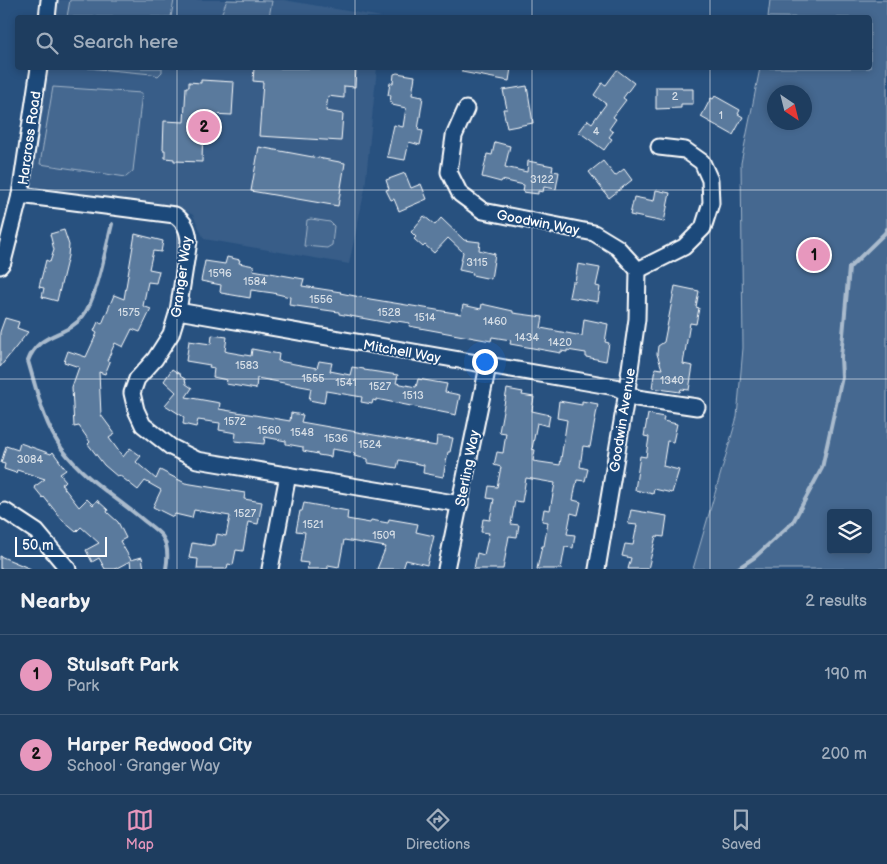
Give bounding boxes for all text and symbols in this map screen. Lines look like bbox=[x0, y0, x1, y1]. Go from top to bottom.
search box bbox=[15, 15, 872, 70]
icon: search bbox=[33, 29, 61, 57]
text: Search here bbox=[73, 31, 178, 54]
north arrow bbox=[767, 85, 812, 130]
street label: Harcross Road bbox=[14, 90, 44, 186]
house number: 2 bbox=[672, 90, 679, 103]
pin: 2 bbox=[188, 108, 220, 146]
house number: 1 bbox=[719, 109, 723, 122]
house number: 4 bbox=[593, 125, 600, 138]
house number: 3122 bbox=[530, 173, 555, 186]
street label: Goodwin Way bbox=[495, 206, 581, 239]
street label: Granger Way bbox=[167, 235, 196, 319]
pin: 1 bbox=[798, 236, 830, 274]
house number: 3115 bbox=[466, 256, 488, 269]
house number: 1596 bbox=[208, 267, 232, 280]
house number: 1584 bbox=[243, 275, 267, 288]
house number: 1556 bbox=[309, 293, 333, 306]
house number: 1575 bbox=[118, 306, 140, 319]
house number: 1528 bbox=[377, 306, 401, 319]
house number: 1514 bbox=[414, 311, 436, 324]
house number: 1460 bbox=[483, 315, 508, 328]
house number: 1434 bbox=[515, 331, 540, 344]
street label: Mitchell Way bbox=[362, 336, 443, 367]
house number: 1420 bbox=[548, 336, 572, 349]
your location bbox=[472, 349, 498, 375]
house number: 1583 bbox=[235, 359, 259, 372]
street label: Goodwin Avenue bbox=[606, 367, 639, 473]
house number: 1555 bbox=[301, 372, 325, 385]
house number: 1340 bbox=[660, 374, 685, 387]
house number: 1541 bbox=[335, 376, 357, 389]
house number: 1527 bbox=[369, 380, 392, 393]
house number: 1513 bbox=[402, 389, 424, 402]
house number: 1572 bbox=[224, 415, 247, 428]
house number: 1560 bbox=[257, 424, 281, 437]
house number: 1548 bbox=[290, 426, 314, 439]
street label: Sterling Way bbox=[452, 428, 483, 508]
house number: 1536 bbox=[324, 432, 348, 445]
house number: 1524 bbox=[358, 438, 382, 451]
house number: 3084 bbox=[17, 453, 43, 466]
house number: 1527 bbox=[234, 507, 257, 520]
map controls bbox=[827, 509, 872, 554]
button: layers bbox=[827, 509, 872, 554]
house number: 1521 bbox=[302, 518, 324, 531]
house number: 1509 bbox=[372, 529, 396, 542]
scale bar bbox=[15, 534, 108, 557]
text: 50 m bbox=[22, 537, 54, 554]
text: Nearby bbox=[20, 589, 90, 614]
text: 2 results bbox=[805, 592, 867, 611]
text: Stulsaft Park bbox=[67, 654, 179, 677]
text: 1 bbox=[33, 665, 39, 684]
text: 190 m bbox=[825, 665, 867, 684]
text: Park bbox=[67, 677, 99, 696]
text: Harper Redwood City bbox=[67, 734, 252, 757]
text: 2 bbox=[31, 745, 41, 764]
text: 200 m bbox=[821, 745, 867, 764]
text: School · Granger Way bbox=[67, 757, 220, 776]
tab: Map bbox=[126, 806, 154, 853]
tab: Directions bbox=[406, 806, 470, 853]
tab: Saved bbox=[722, 806, 761, 853]

